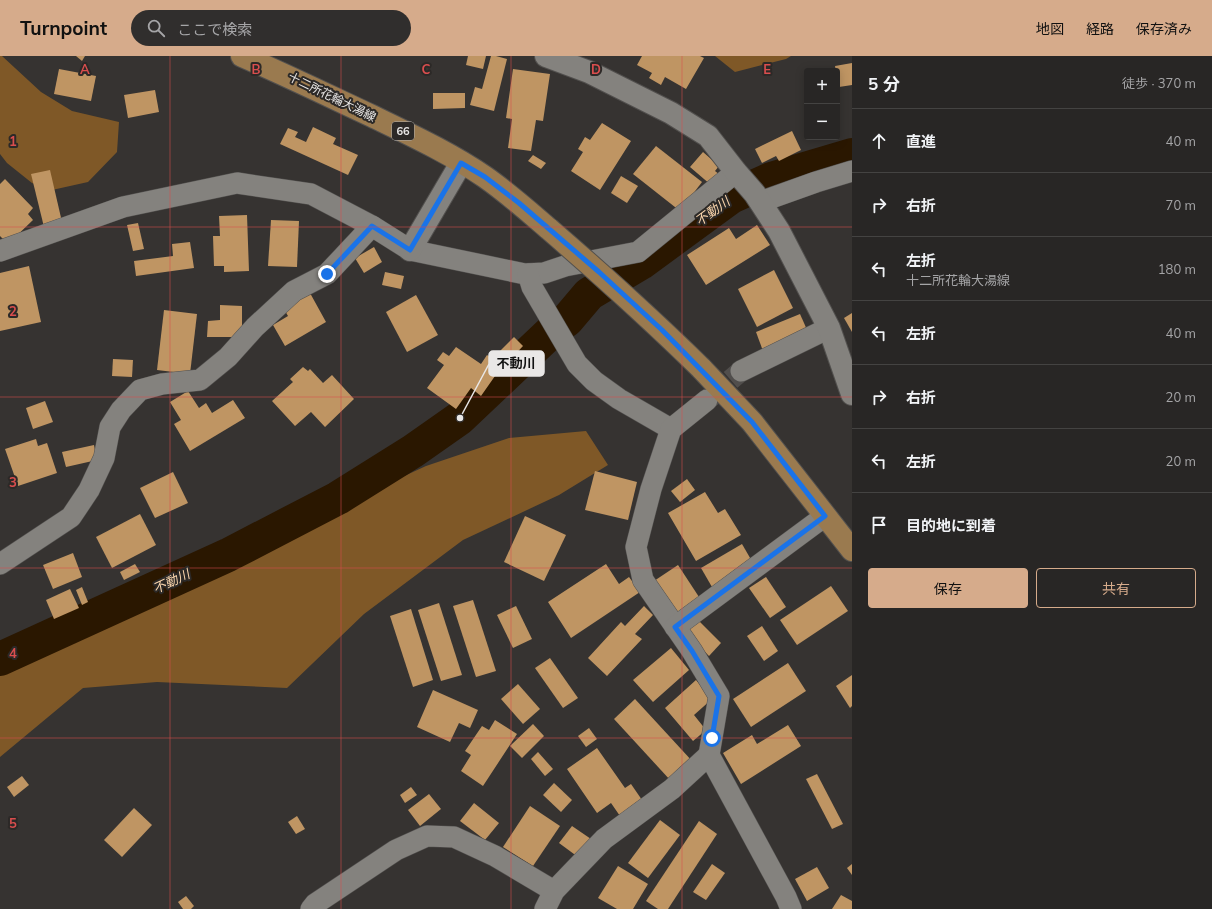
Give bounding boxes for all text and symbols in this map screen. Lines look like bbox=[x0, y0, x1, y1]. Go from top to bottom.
search box bbox=[131, 10, 411, 46]
text: Turnpoint bbox=[20, 16, 107, 40]
icon: search bbox=[145, 17, 167, 39]
text: ここで検索 bbox=[177, 20, 252, 39]
text: 地図 bbox=[1036, 20, 1064, 38]
text: 経路 bbox=[1086, 20, 1114, 38]
text: 保存済み bbox=[1136, 20, 1192, 38]
text: A bbox=[80, 61, 90, 77]
text: B bbox=[252, 61, 261, 77]
text: C bbox=[422, 61, 431, 77]
text: D bbox=[591, 61, 601, 77]
text: E bbox=[763, 61, 771, 77]
map controls bbox=[804, 68, 840, 140]
button: + bbox=[804, 68, 840, 104]
street label: 十二所花輪大湯線 bbox=[286, 69, 379, 124]
text: 5 分 bbox=[868, 73, 900, 94]
text: 徒歩 · 370 m bbox=[1122, 75, 1196, 91]
button: − bbox=[804, 104, 840, 140]
road number: 66 bbox=[392, 122, 414, 140]
icon: ahead bbox=[868, 130, 890, 152]
text: 直進 bbox=[906, 132, 936, 151]
text: 1 bbox=[9, 133, 17, 149]
text: 40 m bbox=[1166, 133, 1196, 149]
water label: 不動川 bbox=[692, 192, 734, 229]
icon: right bbox=[868, 194, 890, 216]
text: 右折 bbox=[906, 196, 936, 215]
text: 70 m bbox=[1166, 197, 1196, 213]
text: 左折 bbox=[906, 251, 936, 270]
icon: left bbox=[868, 258, 890, 280]
text: 180 m bbox=[1158, 261, 1196, 277]
route end bbox=[318, 265, 336, 283]
text: 十二所花輪大湯線 bbox=[906, 272, 1010, 288]
text: 2 bbox=[9, 303, 17, 319]
icon: left bbox=[868, 322, 890, 344]
text: 左折 bbox=[906, 324, 936, 343]
text: 40 m bbox=[1166, 325, 1196, 341]
callout: 不動川 bbox=[489, 351, 544, 376]
text: 不動川 bbox=[496, 355, 536, 371]
icon: right bbox=[868, 386, 890, 408]
text: 右折 bbox=[906, 388, 936, 407]
text: 20 m bbox=[1166, 389, 1196, 405]
icon: left bbox=[868, 450, 890, 472]
text: 左折 bbox=[906, 452, 936, 471]
text: 20 m bbox=[1166, 453, 1196, 469]
text: 3 bbox=[9, 474, 17, 490]
icon: arrive bbox=[868, 514, 890, 536]
text: 目的地に到着 bbox=[906, 516, 996, 535]
water label: 不動川 bbox=[150, 565, 194, 596]
button: 保存 bbox=[868, 568, 1028, 608]
button: 共有 bbox=[1036, 568, 1196, 608]
text: 4 bbox=[9, 645, 17, 661]
route start bbox=[703, 729, 721, 747]
text: 5 bbox=[9, 815, 17, 831]

